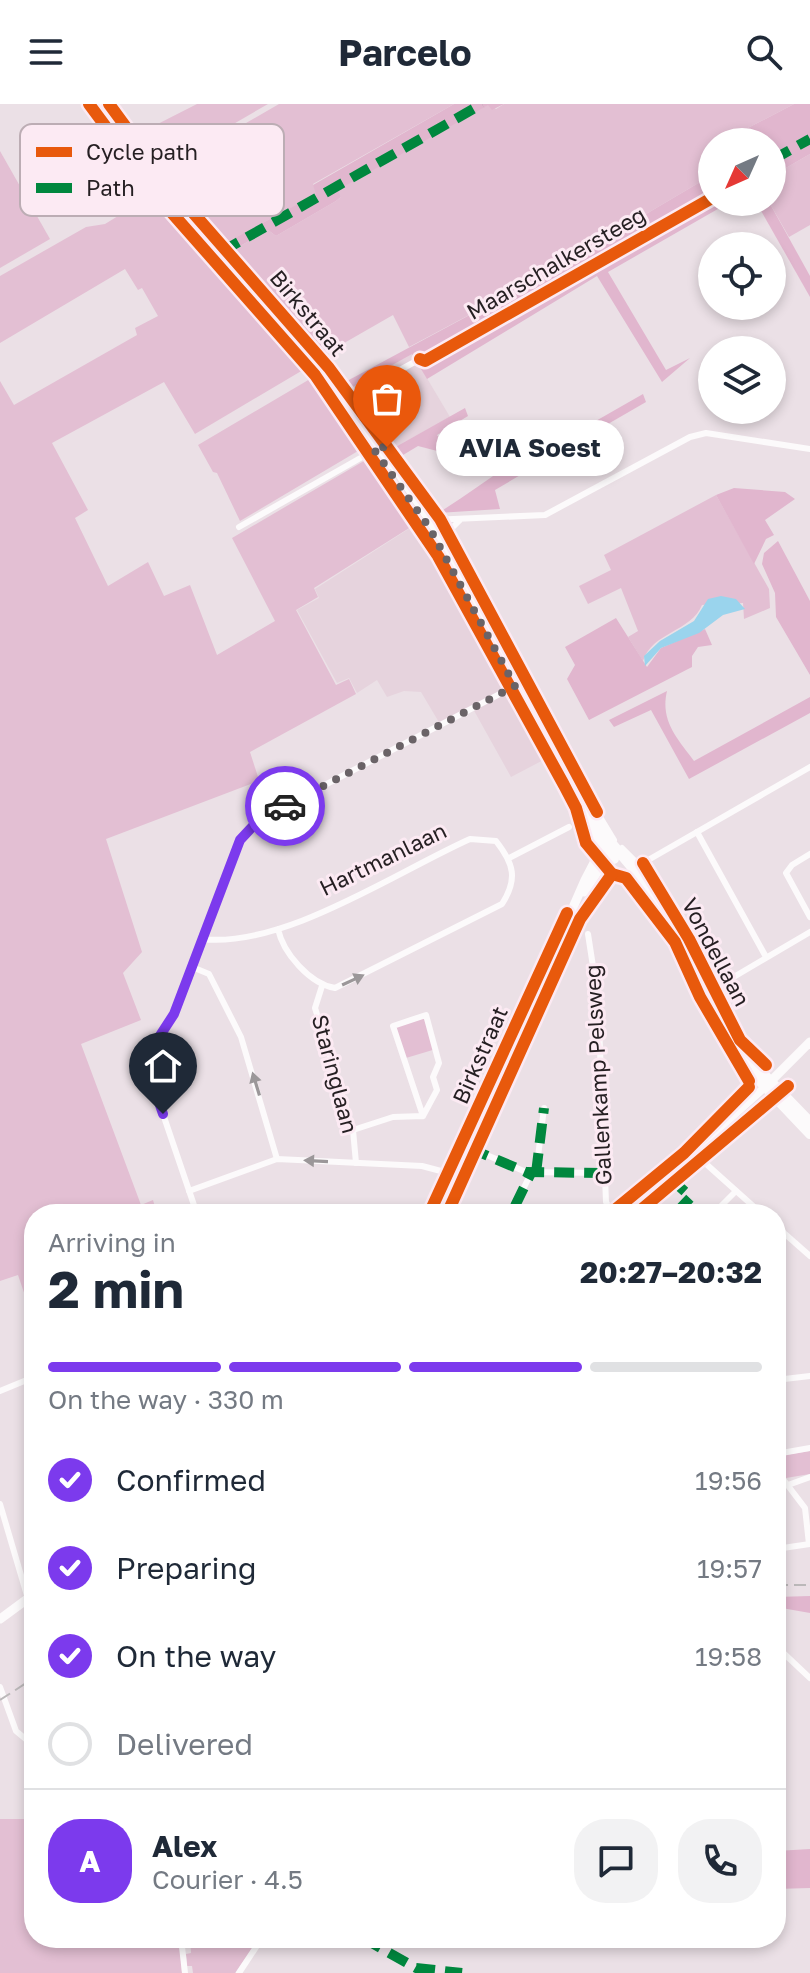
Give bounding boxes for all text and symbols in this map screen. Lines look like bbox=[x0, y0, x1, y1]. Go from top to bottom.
icon: menu bbox=[24, 30, 68, 74]
icon: search bbox=[742, 30, 786, 74]
text: Parcelo bbox=[338, 31, 472, 74]
legend bbox=[20, 124, 284, 216]
north arrow bbox=[698, 128, 786, 216]
map controls bbox=[698, 128, 786, 424]
text: Cycle path bbox=[86, 138, 198, 165]
text: Path bbox=[86, 174, 135, 201]
street label: Maarschalkersteeg bbox=[462, 200, 650, 325]
button: locate bbox=[698, 232, 786, 320]
street label: Birkstraat bbox=[265, 264, 352, 361]
button: layers bbox=[698, 336, 786, 424]
pin bbox=[353, 365, 421, 447]
icon: bag bbox=[365, 377, 409, 421]
callout: AVIA Soest bbox=[435, 419, 623, 475]
text: AVIA Soest bbox=[459, 432, 601, 463]
courier bbox=[245, 766, 325, 846]
icon: car bbox=[263, 784, 307, 828]
street label: Hartmanlaan bbox=[315, 816, 451, 901]
street label: Vondellaan bbox=[677, 893, 756, 1011]
street label: Gallenkamp Pelsweg bbox=[578, 964, 617, 1186]
one-way arrow bbox=[341, 973, 364, 987]
street label: Birkstraat bbox=[446, 1002, 513, 1108]
street label: Staringlaan bbox=[307, 1012, 364, 1136]
pin bbox=[129, 1032, 197, 1114]
icon: home bbox=[141, 1044, 185, 1088]
one-way arrow bbox=[249, 1072, 261, 1096]
one-way arrow bbox=[304, 1154, 329, 1167]
text: Arriving in bbox=[48, 1227, 176, 1258]
text: 20:27–20:32 bbox=[580, 1254, 762, 1290]
text: 2 min bbox=[48, 1257, 184, 1319]
text: On the way · 330 m bbox=[48, 1384, 284, 1415]
icon: check bbox=[48, 1458, 92, 1502]
text: Confirmed bbox=[116, 1462, 266, 1498]
text: 19:56 bbox=[695, 1465, 762, 1496]
icon: check bbox=[48, 1546, 92, 1590]
text: Preparing bbox=[116, 1550, 257, 1586]
text: 19:57 bbox=[697, 1553, 762, 1584]
icon: check bbox=[48, 1634, 92, 1678]
text: On the way bbox=[116, 1638, 276, 1674]
text: 19:58 bbox=[695, 1641, 762, 1672]
text: Delivered bbox=[116, 1726, 253, 1762]
button: chat bbox=[574, 1819, 658, 1903]
button: phone bbox=[678, 1819, 762, 1903]
text: Alex bbox=[152, 1828, 217, 1864]
text: A bbox=[79, 1843, 101, 1879]
text: Courier · 4.5 bbox=[152, 1864, 303, 1895]

